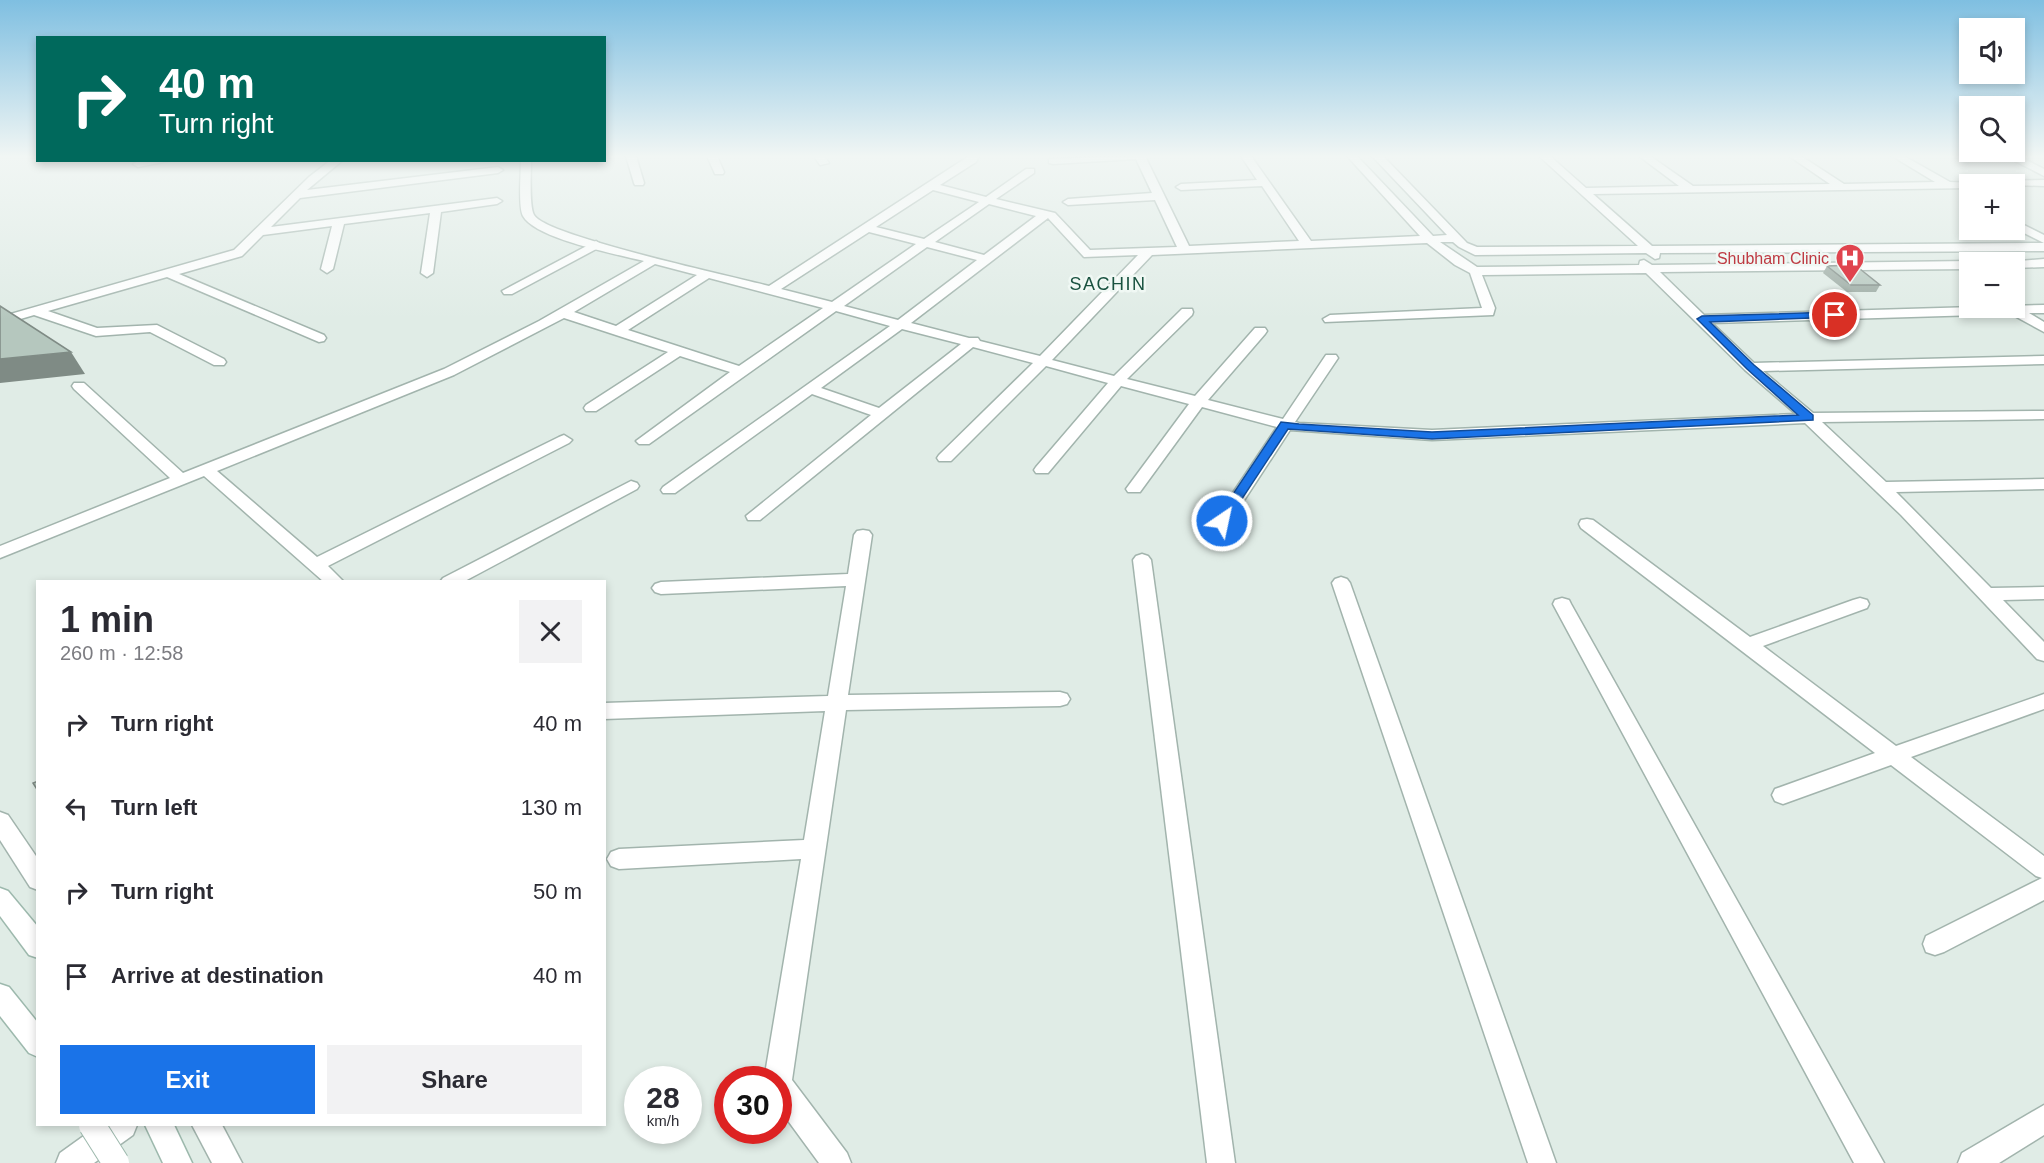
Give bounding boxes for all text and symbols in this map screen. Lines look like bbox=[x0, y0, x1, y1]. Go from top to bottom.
map controls bbox=[1959, 18, 2025, 318]
button: sound bbox=[1959, 18, 2025, 84]
icon: right bbox=[60, 60, 138, 138]
text: 40 m bbox=[159, 60, 255, 107]
button: search bbox=[1959, 96, 2025, 162]
text: Turn right bbox=[159, 109, 274, 139]
button: + bbox=[1959, 174, 2025, 240]
hospital icon: Shubham Clinic bbox=[1834, 242, 1866, 284]
place label: Shubham Clinic bbox=[1717, 250, 1829, 267]
button: − bbox=[1959, 252, 2025, 318]
district label: SACHIN bbox=[1069, 274, 1147, 294]
pin bbox=[1809, 289, 1860, 340]
icon: arrive bbox=[1818, 298, 1851, 331]
position arrow bbox=[1190, 489, 1254, 553]
text: 1 min bbox=[60, 599, 154, 640]
button: close bbox=[519, 600, 582, 663]
text: 260 m · 12:58 bbox=[60, 642, 183, 664]
icon: right bbox=[60, 708, 93, 741]
text: Turn right bbox=[111, 711, 213, 736]
text: 40 m bbox=[533, 711, 582, 736]
icon: left bbox=[60, 792, 93, 825]
text: Turn left bbox=[111, 795, 197, 820]
text: 130 m bbox=[521, 795, 582, 820]
icon: right bbox=[60, 876, 93, 909]
text: Turn right bbox=[111, 879, 213, 904]
text: 50 m bbox=[533, 879, 582, 904]
icon: arrive bbox=[60, 960, 93, 993]
text: Arrive at destination bbox=[111, 963, 324, 988]
text: 40 m bbox=[533, 963, 582, 988]
button: Exit bbox=[60, 1045, 315, 1114]
button: Share bbox=[327, 1045, 582, 1114]
speed limit sign: 30 bbox=[714, 1066, 792, 1144]
text: 28 bbox=[646, 1081, 680, 1114]
text: km/h bbox=[647, 1112, 679, 1129]

